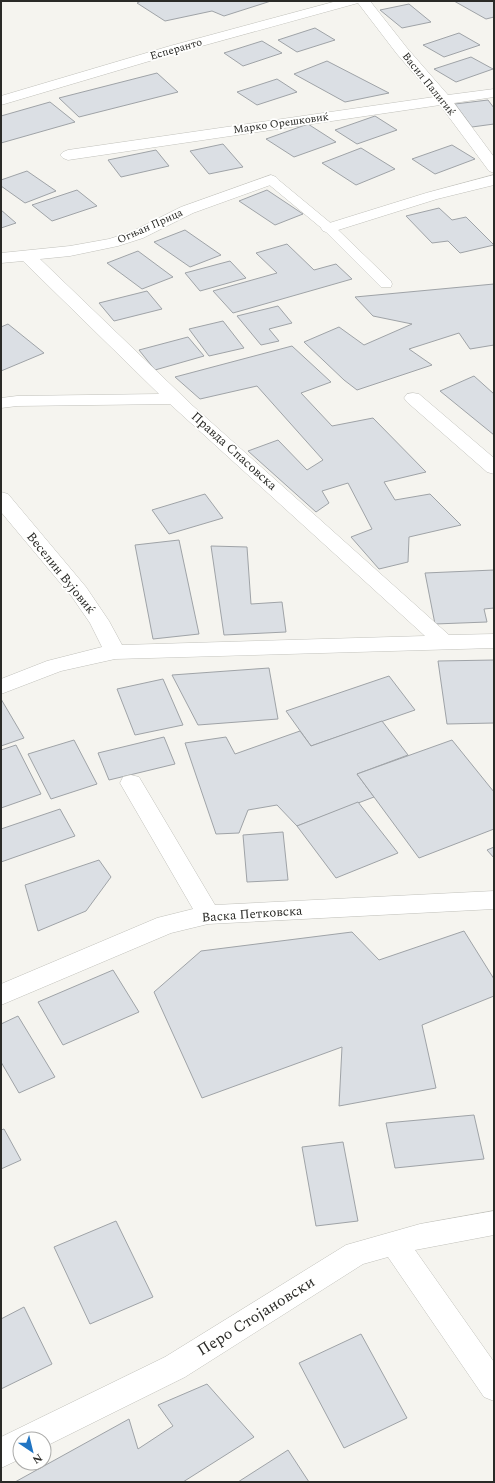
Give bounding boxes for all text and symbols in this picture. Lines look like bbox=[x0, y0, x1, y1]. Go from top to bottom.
street label: Есперанто bbox=[148, 33, 204, 65]
street label: Васил Палигиќ bbox=[398, 49, 460, 119]
street label: Марко Орешковиќ bbox=[232, 108, 330, 138]
street label: Огњан Прица bbox=[114, 204, 186, 248]
street label: Правда Спасовска bbox=[187, 407, 282, 496]
street label: Веселин Вујовиќ bbox=[22, 528, 100, 618]
street label: Васка Петковска bbox=[201, 900, 304, 927]
street label: Перо Стојановски bbox=[192, 1270, 320, 1362]
north arrow bbox=[12, 1431, 52, 1471]
text: N bbox=[29, 1449, 46, 1468]

